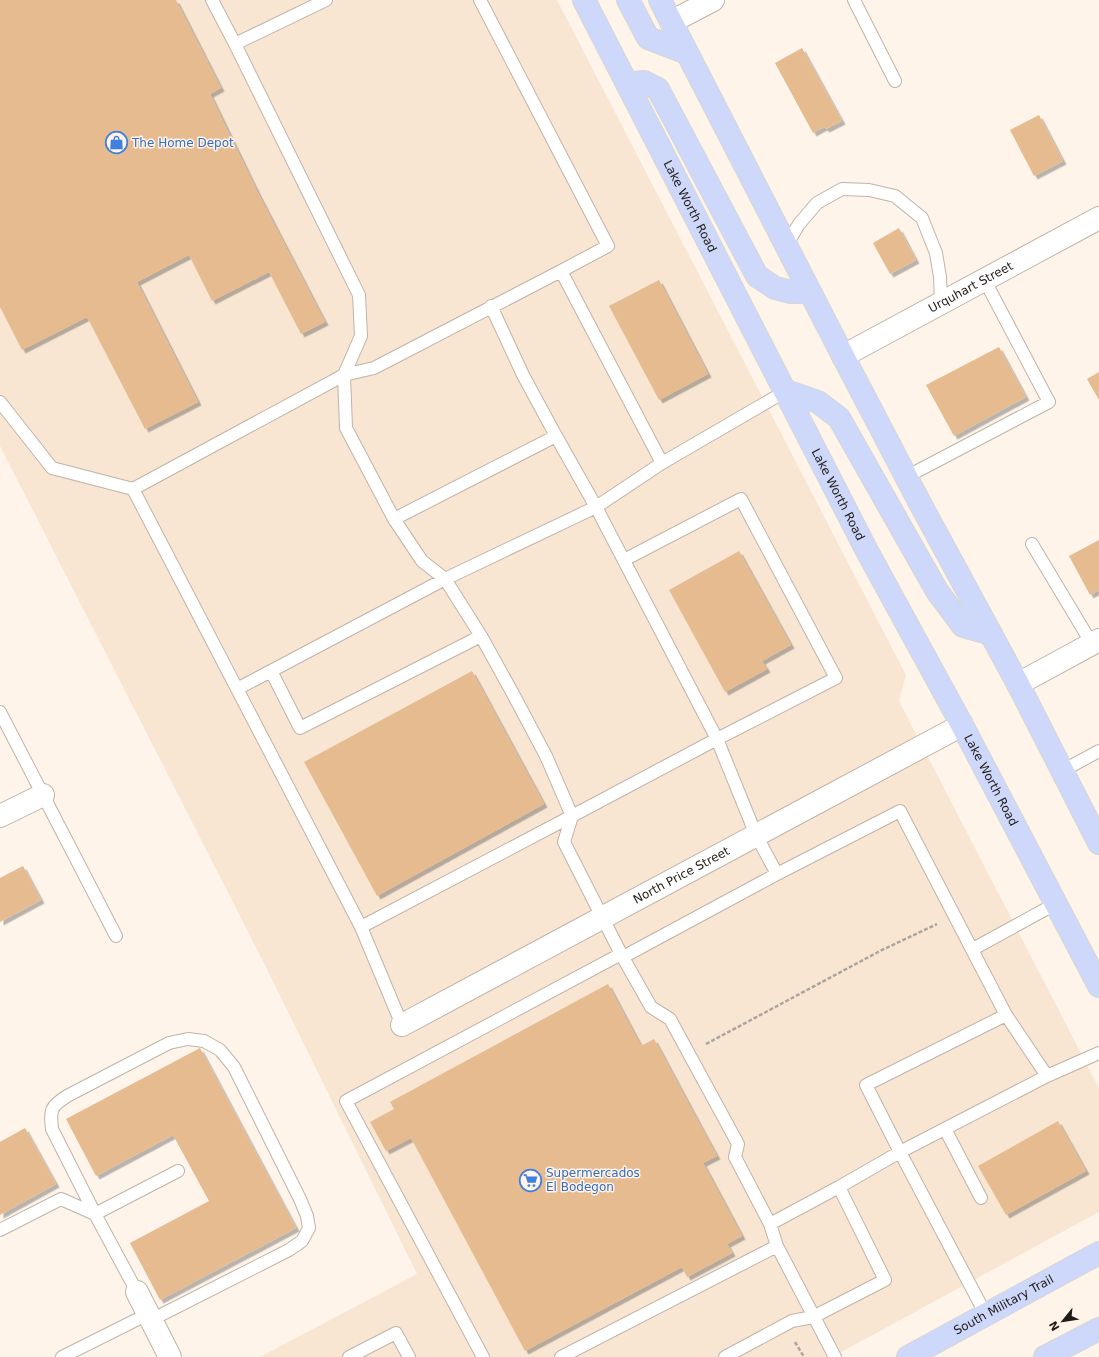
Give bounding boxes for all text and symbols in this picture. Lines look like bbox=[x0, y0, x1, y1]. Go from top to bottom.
shop icon: The Home Depot bbox=[104, 130, 130, 156]
place label: The Home Depot bbox=[131, 136, 234, 150]
street label: Lake Worth Road bbox=[661, 158, 719, 255]
street label: Urquhart Street bbox=[926, 259, 1015, 316]
street label: Lake Worth Road bbox=[809, 446, 867, 543]
street label: Lake Worth Road bbox=[961, 732, 1021, 828]
street label: North Price Street bbox=[631, 844, 732, 907]
place label: Supermercados El Bodegon bbox=[546, 1166, 640, 1194]
supermarket icon: Supermercados El Bodegon bbox=[517, 1167, 543, 1193]
street label: South Military Trail bbox=[951, 1272, 1056, 1338]
north arrow bbox=[1043, 1301, 1083, 1341]
text: N bbox=[1047, 1319, 1063, 1333]

